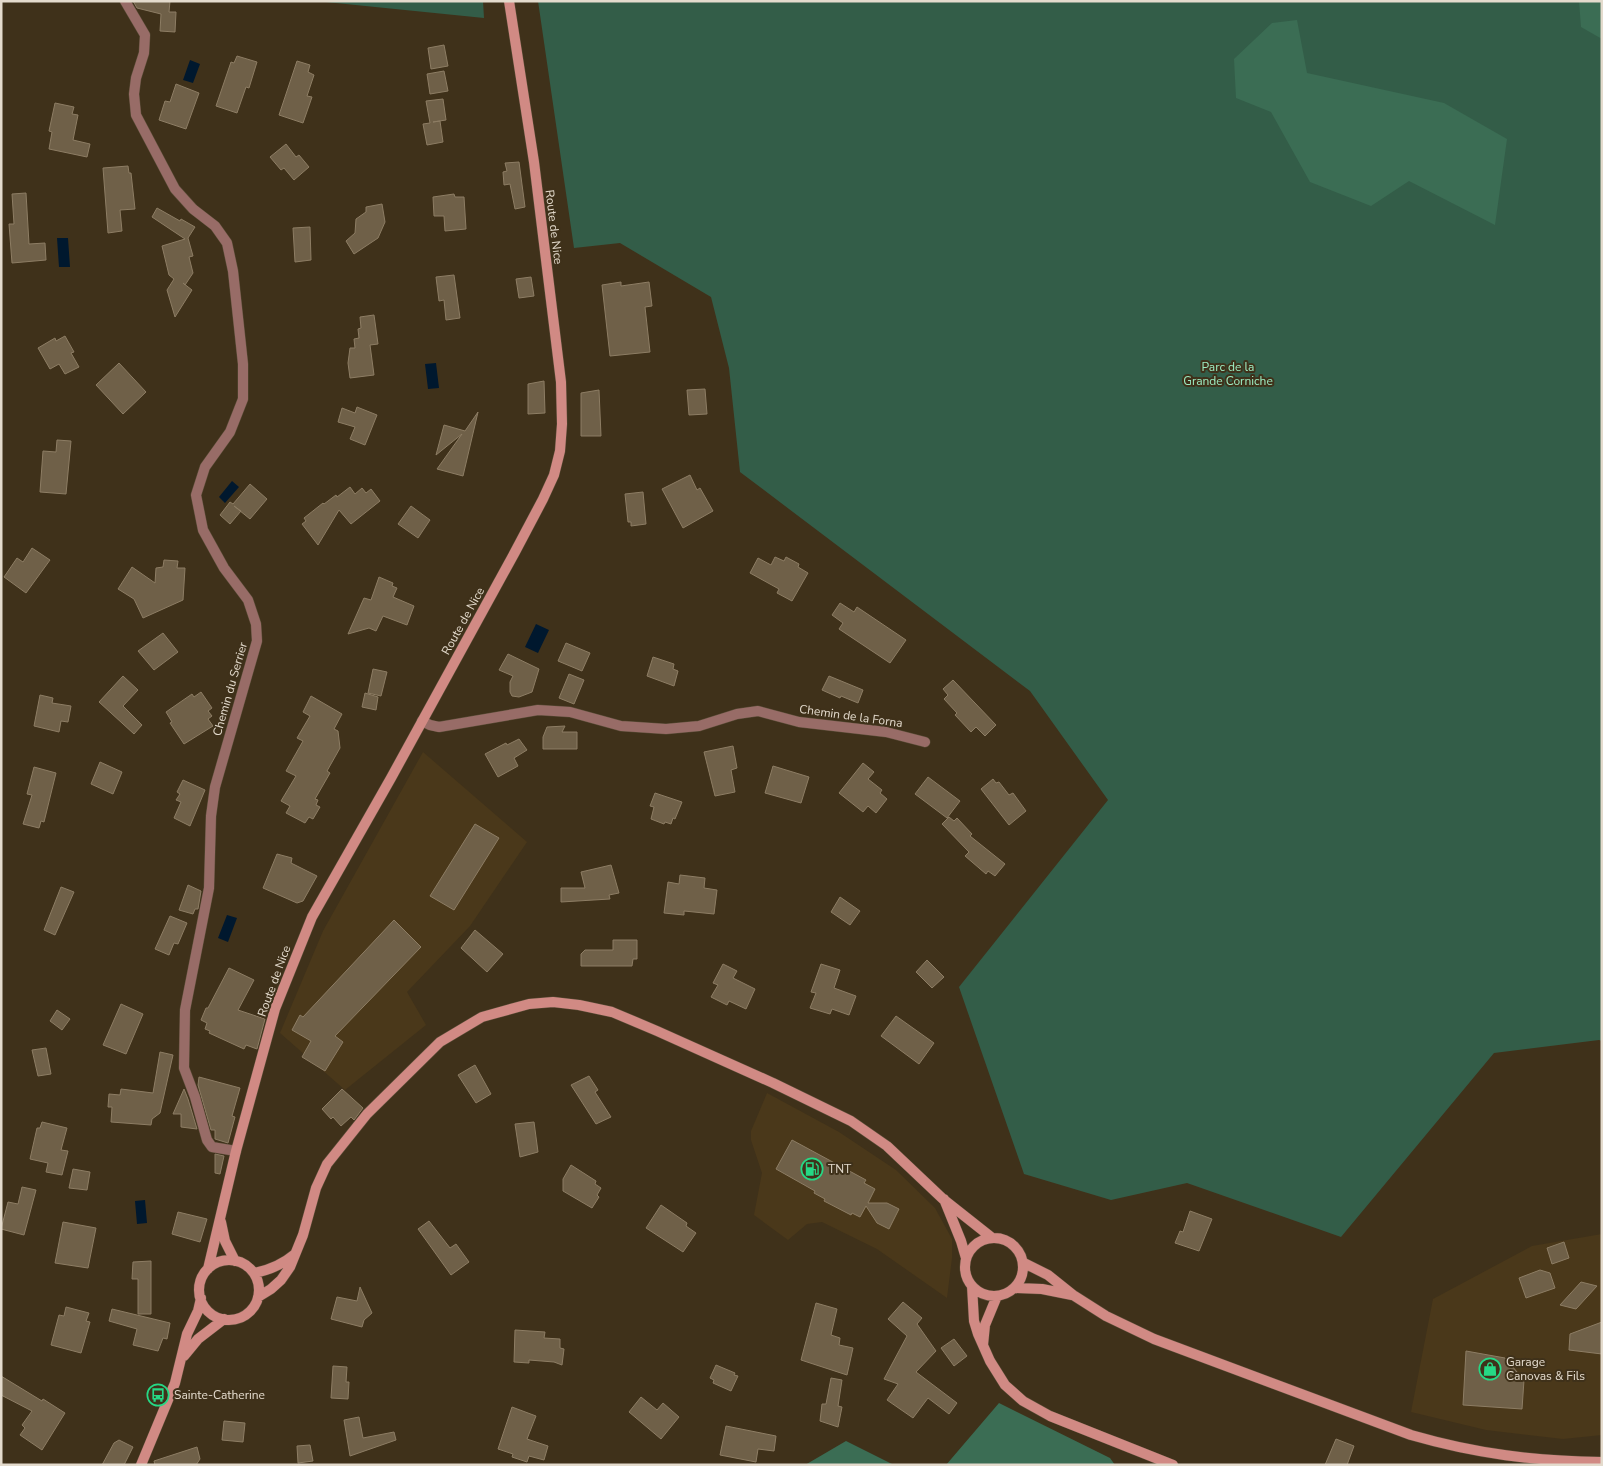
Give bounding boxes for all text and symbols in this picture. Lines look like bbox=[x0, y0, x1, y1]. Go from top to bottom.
street label: Route de Nice bbox=[541, 189, 567, 265]
park label: Parc de la Grande Corniche bbox=[1183, 359, 1273, 389]
street label: Route de Nice bbox=[438, 584, 488, 658]
street label: Chemin du Serrier bbox=[209, 640, 251, 738]
street label: Chemin de la Forna bbox=[798, 701, 904, 731]
street label: Route de Nice bbox=[254, 943, 294, 1019]
fuel station icon: TNT bbox=[800, 1157, 824, 1181]
place label: TNT bbox=[828, 1161, 852, 1177]
place label: Garage Canovas & Fils bbox=[1506, 1354, 1585, 1384]
shop icon: Garage Canovas & Fils bbox=[1478, 1357, 1502, 1381]
bus stop icon: Sainte-Catherine bbox=[146, 1383, 170, 1407]
place label: Sainte-Catherine bbox=[174, 1387, 265, 1403]

